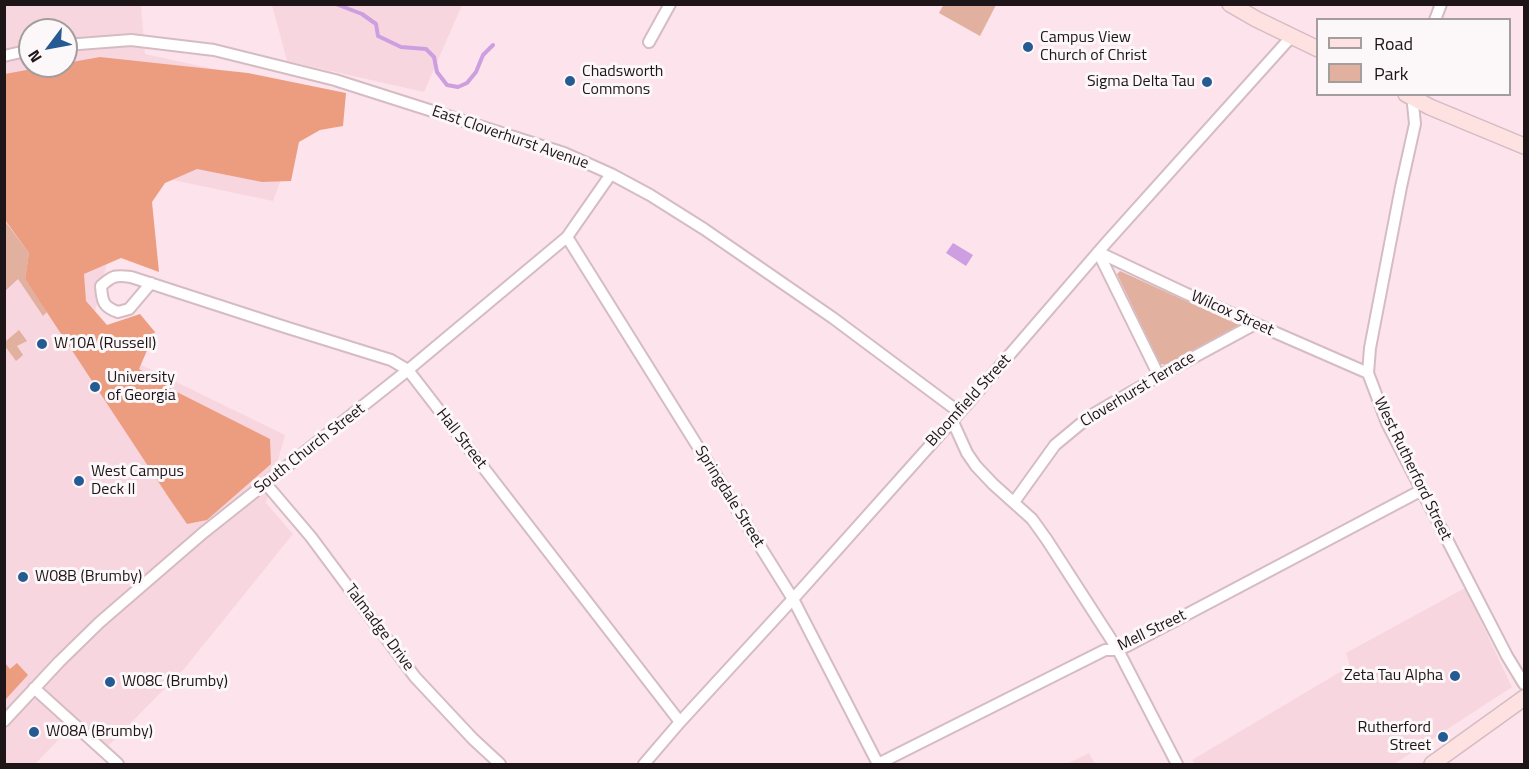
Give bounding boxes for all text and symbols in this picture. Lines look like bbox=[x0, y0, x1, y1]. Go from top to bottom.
north arrow bbox=[18, 18, 78, 78]
legend bbox=[1316, 18, 1511, 96]
place label: Campus View Church of Christ bbox=[1040, 28, 1147, 66]
text: Road bbox=[1374, 30, 1413, 57]
marker: Campus View Church of Christ bbox=[1021, 40, 1035, 54]
text: N bbox=[21, 45, 48, 68]
text: Park bbox=[1374, 60, 1408, 87]
place label: Chadsworth Commons bbox=[582, 62, 663, 100]
place label: Sigma Delta Tau bbox=[1087, 72, 1195, 92]
marker: Chadsworth Commons bbox=[563, 74, 577, 88]
marker: Sigma Delta Tau bbox=[1200, 75, 1214, 89]
street label: East Cloverhurst Avenue bbox=[429, 102, 591, 174]
street label: Wilcox Street bbox=[1188, 287, 1276, 341]
place label: W10A (Russell) bbox=[54, 334, 156, 354]
marker: W10A (Russell) bbox=[35, 337, 49, 351]
street label: Cloverhurst Terrace bbox=[1077, 348, 1199, 432]
street label: Bloomfield Street bbox=[923, 351, 1015, 451]
place label: University of Georgia bbox=[107, 368, 176, 406]
marker: University of Georgia bbox=[88, 380, 102, 394]
street label: West Rutherford Street bbox=[1369, 394, 1455, 544]
street label: South Church Street bbox=[251, 400, 369, 498]
street label: Hall Street bbox=[432, 405, 490, 473]
street label: Springdale Street bbox=[690, 443, 768, 551]
place label: West Campus Deck II bbox=[91, 462, 184, 500]
marker: West Campus Deck II bbox=[72, 474, 86, 488]
place label: W08B (Brumby) bbox=[35, 567, 142, 587]
marker: W08B (Brumby) bbox=[16, 570, 30, 584]
street label: Talmadge Drive bbox=[340, 581, 418, 675]
street label: Mell Street bbox=[1115, 606, 1189, 656]
place label: Zeta Tau Alpha bbox=[1344, 666, 1443, 686]
marker: Zeta Tau Alpha bbox=[1448, 669, 1462, 683]
place label: W08C (Brumby) bbox=[122, 672, 228, 692]
marker: W08C (Brumby) bbox=[103, 675, 117, 689]
place label: Rutherford Street bbox=[1357, 718, 1431, 756]
place label: W08A (Brumby) bbox=[46, 722, 153, 742]
marker: W08A (Brumby) bbox=[27, 725, 41, 739]
marker: Rutherford Street bbox=[1436, 730, 1450, 744]

